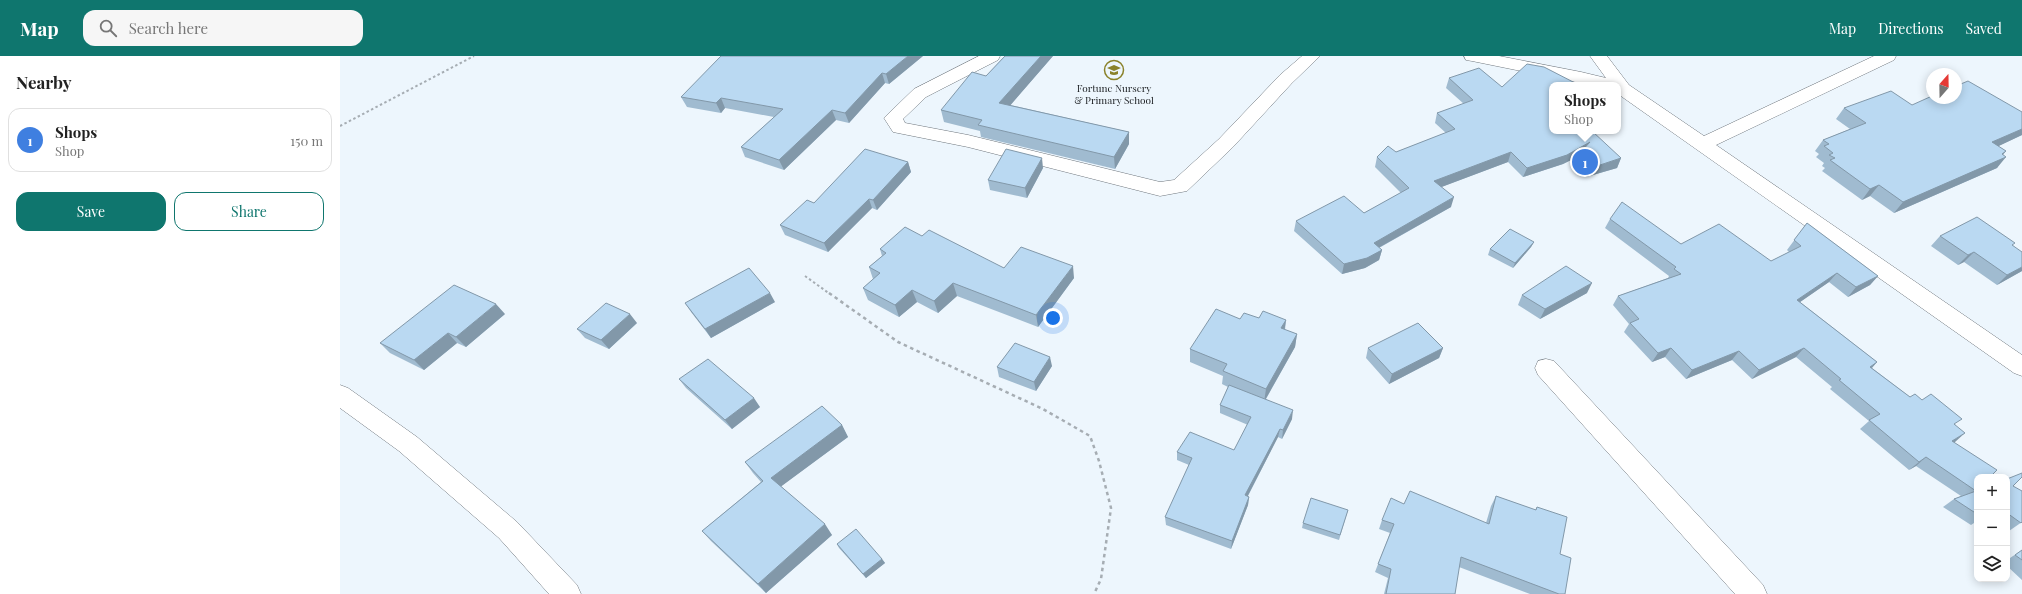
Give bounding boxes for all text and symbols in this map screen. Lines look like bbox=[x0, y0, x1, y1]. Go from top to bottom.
search box bbox=[83, 10, 363, 46]
text: Map bbox=[20, 15, 59, 41]
icon: search bbox=[97, 17, 119, 39]
text: Search here bbox=[129, 18, 208, 38]
text: Map bbox=[1829, 19, 1856, 38]
text: Directions bbox=[1878, 19, 1944, 38]
text: Saved bbox=[1966, 19, 2002, 38]
school or university icon: Fortune Nursery & Primary School bbox=[1103, 59, 1125, 81]
north arrow bbox=[1926, 68, 1962, 104]
text: Nearby bbox=[16, 71, 71, 93]
place label: Fortune Nursery & Primary School bbox=[1074, 81, 1154, 107]
popup bbox=[1549, 82, 1621, 134]
text: Shops bbox=[1564, 90, 1606, 110]
text: Shop bbox=[1564, 110, 1593, 127]
text: Shops bbox=[55, 122, 97, 142]
text: 1 bbox=[28, 132, 32, 149]
text: 150 m bbox=[290, 132, 323, 149]
text: Shop bbox=[55, 142, 84, 159]
pin: 1 bbox=[1572, 147, 1598, 177]
button: Save bbox=[16, 192, 166, 231]
button: Share bbox=[174, 192, 324, 231]
your location bbox=[1043, 308, 1063, 328]
map controls bbox=[1974, 474, 2010, 582]
button: + bbox=[1974, 474, 2010, 510]
button: − bbox=[1974, 510, 2010, 546]
button: layers bbox=[1974, 546, 2010, 582]

